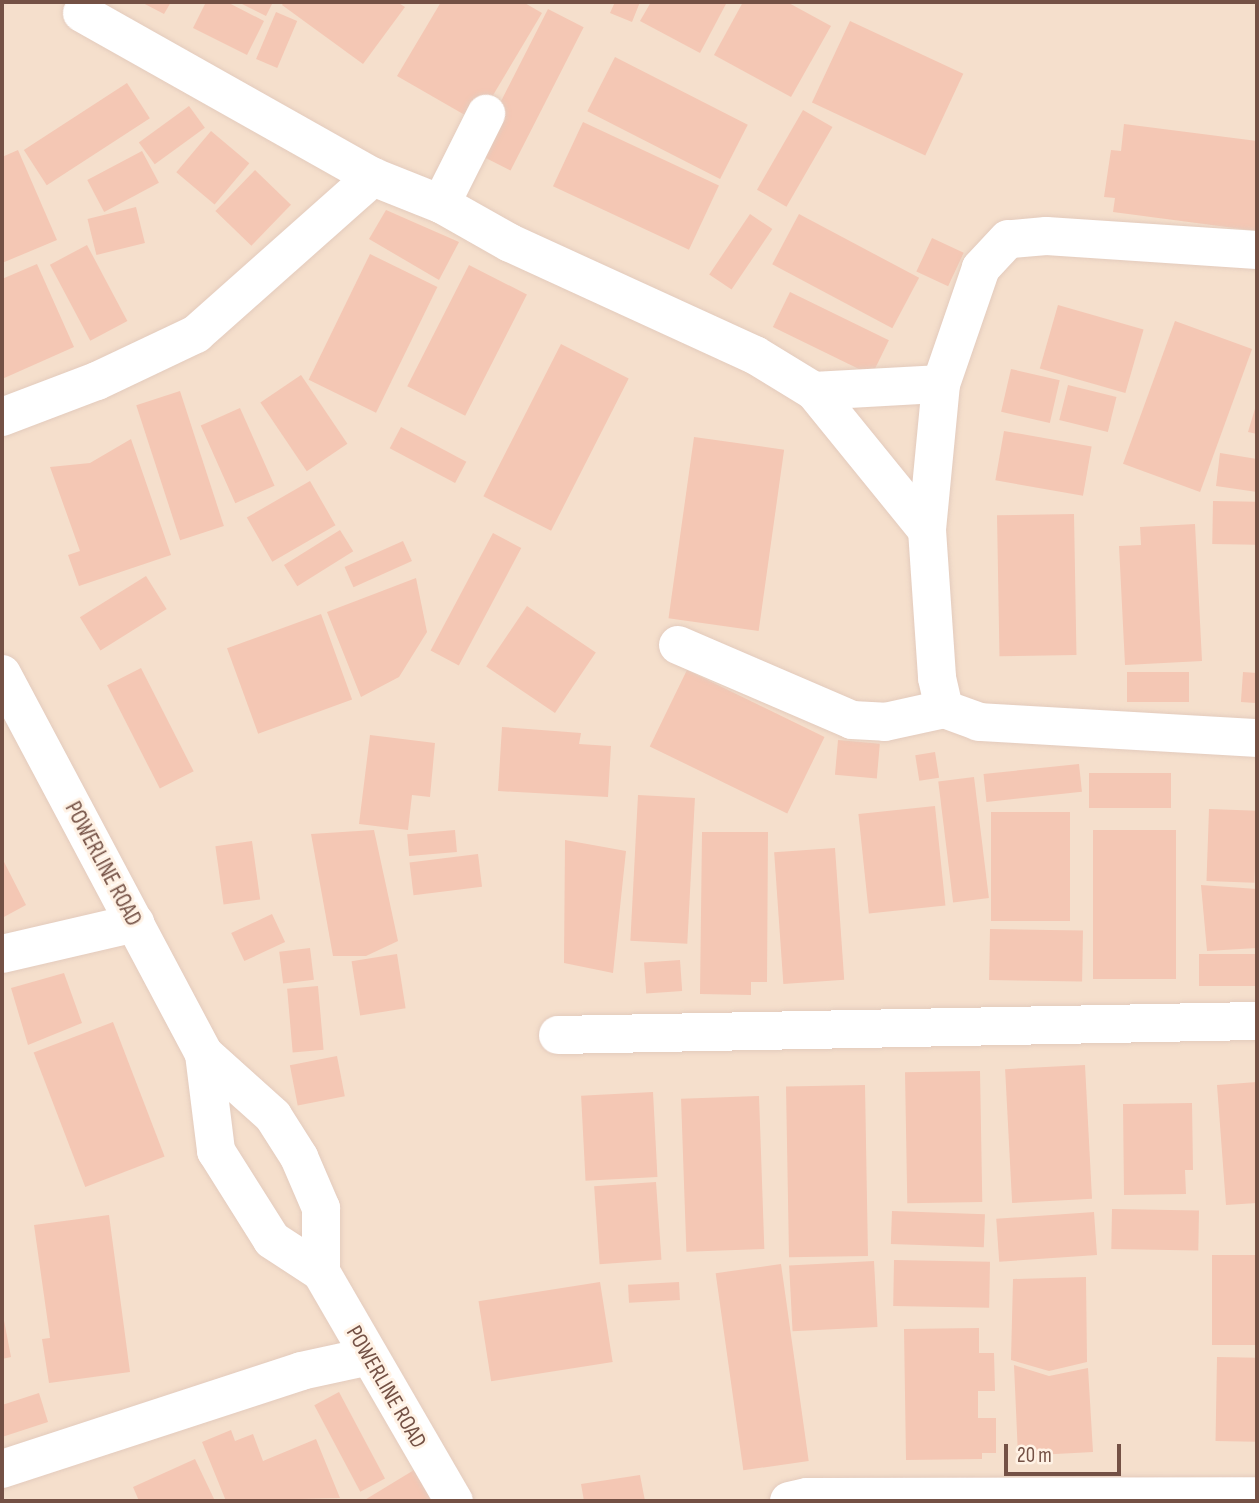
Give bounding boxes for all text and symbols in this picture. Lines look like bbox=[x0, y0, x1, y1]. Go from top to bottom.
street label: POWERLINE ROAD bbox=[59, 797, 147, 931]
street label: POWERLINE ROAD bbox=[340, 1321, 432, 1453]
scale bar bbox=[1007, 1430, 1124, 1474]
text: 20 m bbox=[1017, 1443, 1052, 1468]

